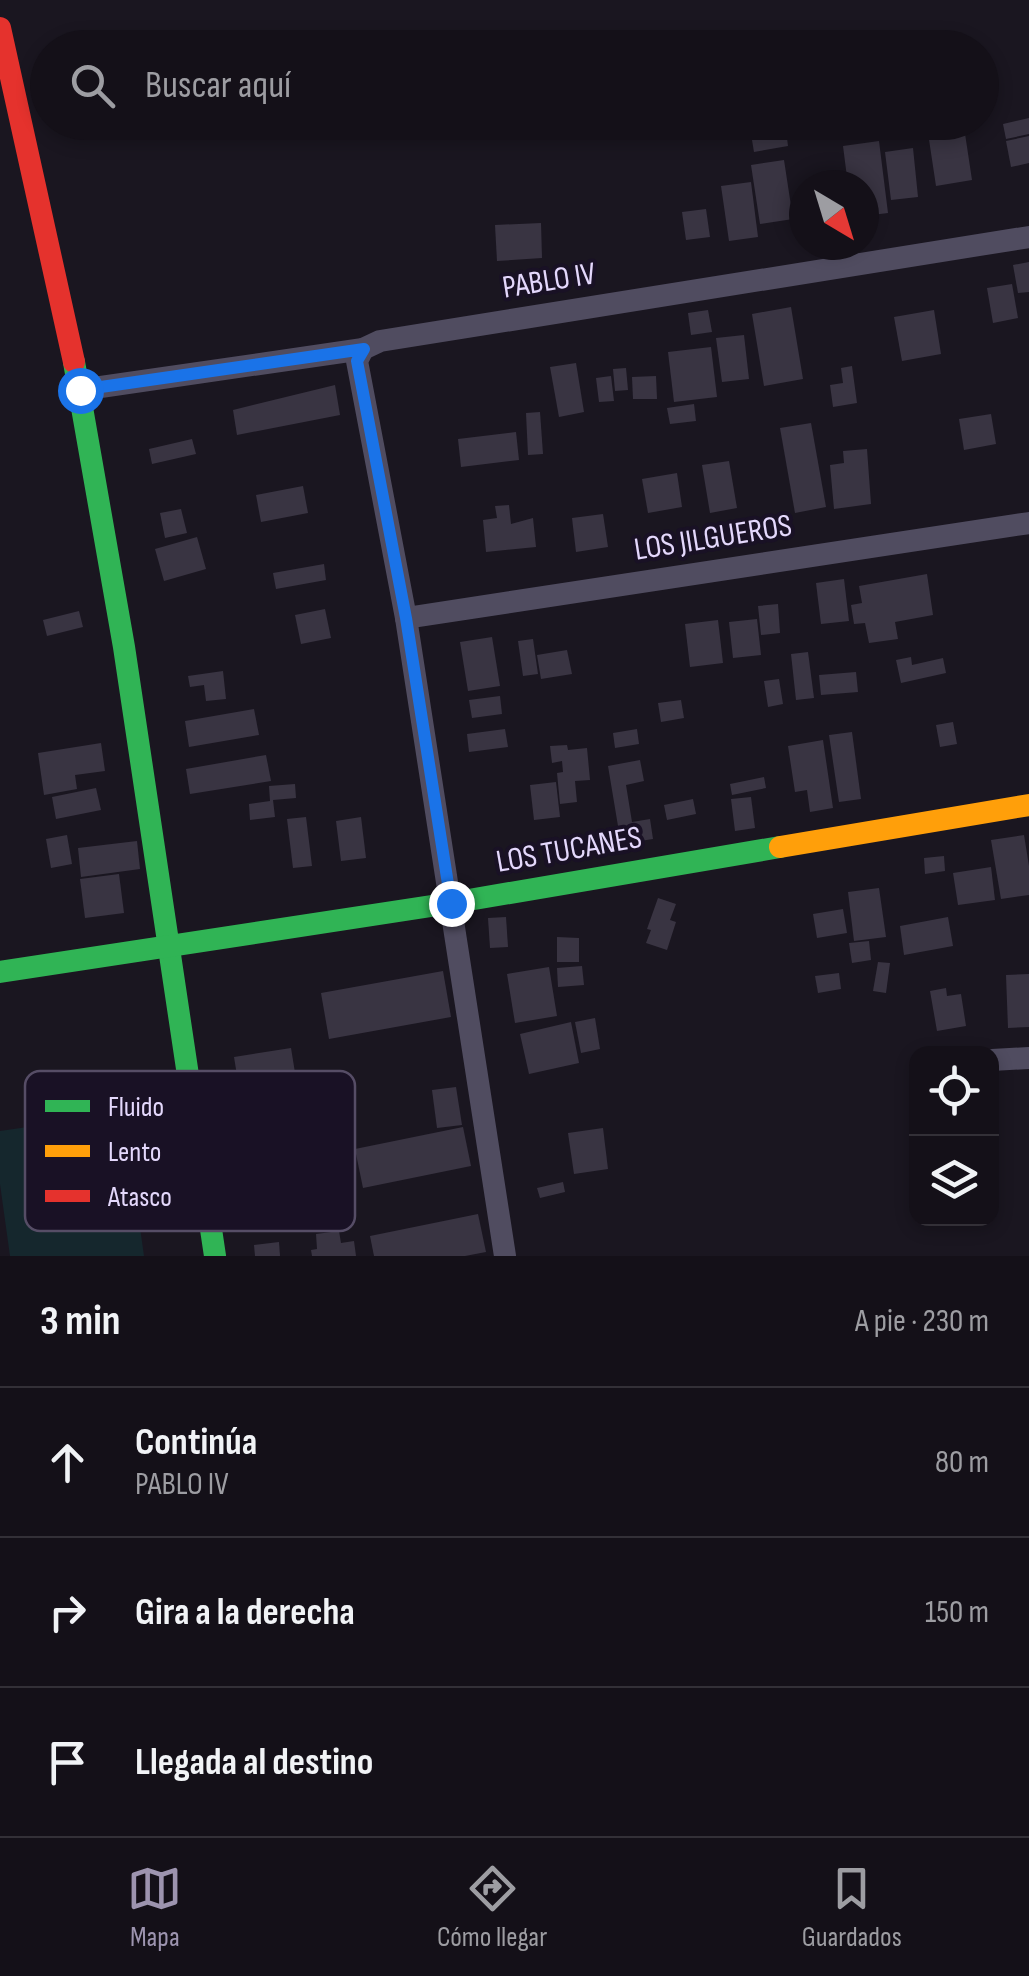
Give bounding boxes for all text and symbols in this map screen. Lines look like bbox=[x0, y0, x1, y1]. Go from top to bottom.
search box bbox=[30, 30, 999, 140]
icon: search bbox=[65, 58, 120, 113]
text: Buscar aquí bbox=[145, 63, 291, 108]
north arrow bbox=[789, 170, 879, 260]
street label: PABLO IV bbox=[500, 254, 599, 308]
route start bbox=[58, 368, 104, 414]
street label: LOS JILGUEROS bbox=[631, 506, 795, 570]
street label: LOS TUCANES bbox=[493, 818, 645, 882]
route end bbox=[429, 881, 475, 927]
map controls bbox=[909, 1046, 999, 1226]
button: locate bbox=[909, 1046, 999, 1136]
legend bbox=[25, 1071, 355, 1231]
text: Fluido bbox=[108, 1091, 164, 1124]
text: Lento bbox=[108, 1136, 161, 1169]
button: layers bbox=[909, 1136, 999, 1226]
text: Atasco bbox=[107, 1181, 172, 1214]
text: 3 min bbox=[40, 1296, 120, 1347]
text: A pie · 230 m bbox=[855, 1302, 989, 1341]
text: Continúa bbox=[135, 1420, 257, 1465]
icon: ahead bbox=[40, 1435, 95, 1490]
text: 80 m bbox=[935, 1443, 989, 1482]
text: PABLO IV bbox=[135, 1465, 229, 1504]
icon: right bbox=[40, 1585, 95, 1640]
text: Gira a la derecha bbox=[135, 1590, 355, 1635]
text: 150 m bbox=[925, 1593, 989, 1632]
icon: arrive bbox=[40, 1735, 95, 1790]
text: Llegada al destino bbox=[135, 1740, 373, 1785]
tab: Mapa bbox=[127, 1861, 182, 1954]
tab: Cómo llegar bbox=[437, 1861, 547, 1954]
tab: Guardados bbox=[802, 1861, 902, 1954]

